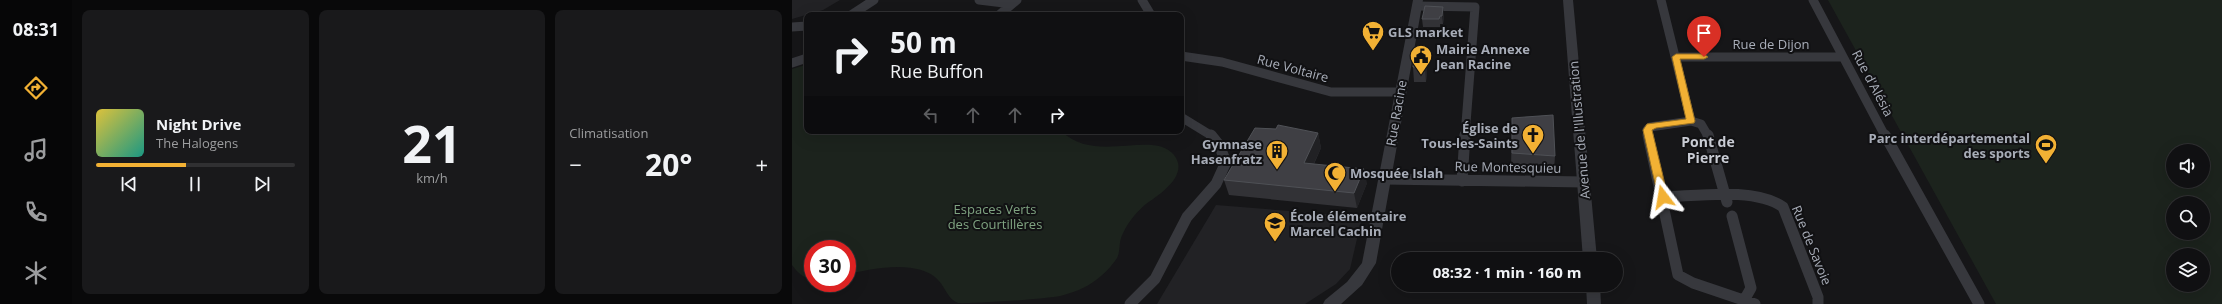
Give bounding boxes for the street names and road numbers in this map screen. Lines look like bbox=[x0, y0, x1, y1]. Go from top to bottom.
street label: Rue de Dijon bbox=[1732, 35, 1810, 53]
street label: Rue d'Alésia bbox=[1848, 47, 1898, 119]
street label: Rue Voltaire bbox=[1255, 50, 1331, 86]
street label: Avenue de l'Illustration bbox=[1564, 60, 1594, 200]
street label: Rue Racine bbox=[1381, 79, 1411, 147]
street label: Rue Montesquieu bbox=[1454, 157, 1562, 177]
street label: Rue de Savoie bbox=[1788, 202, 1836, 288]

